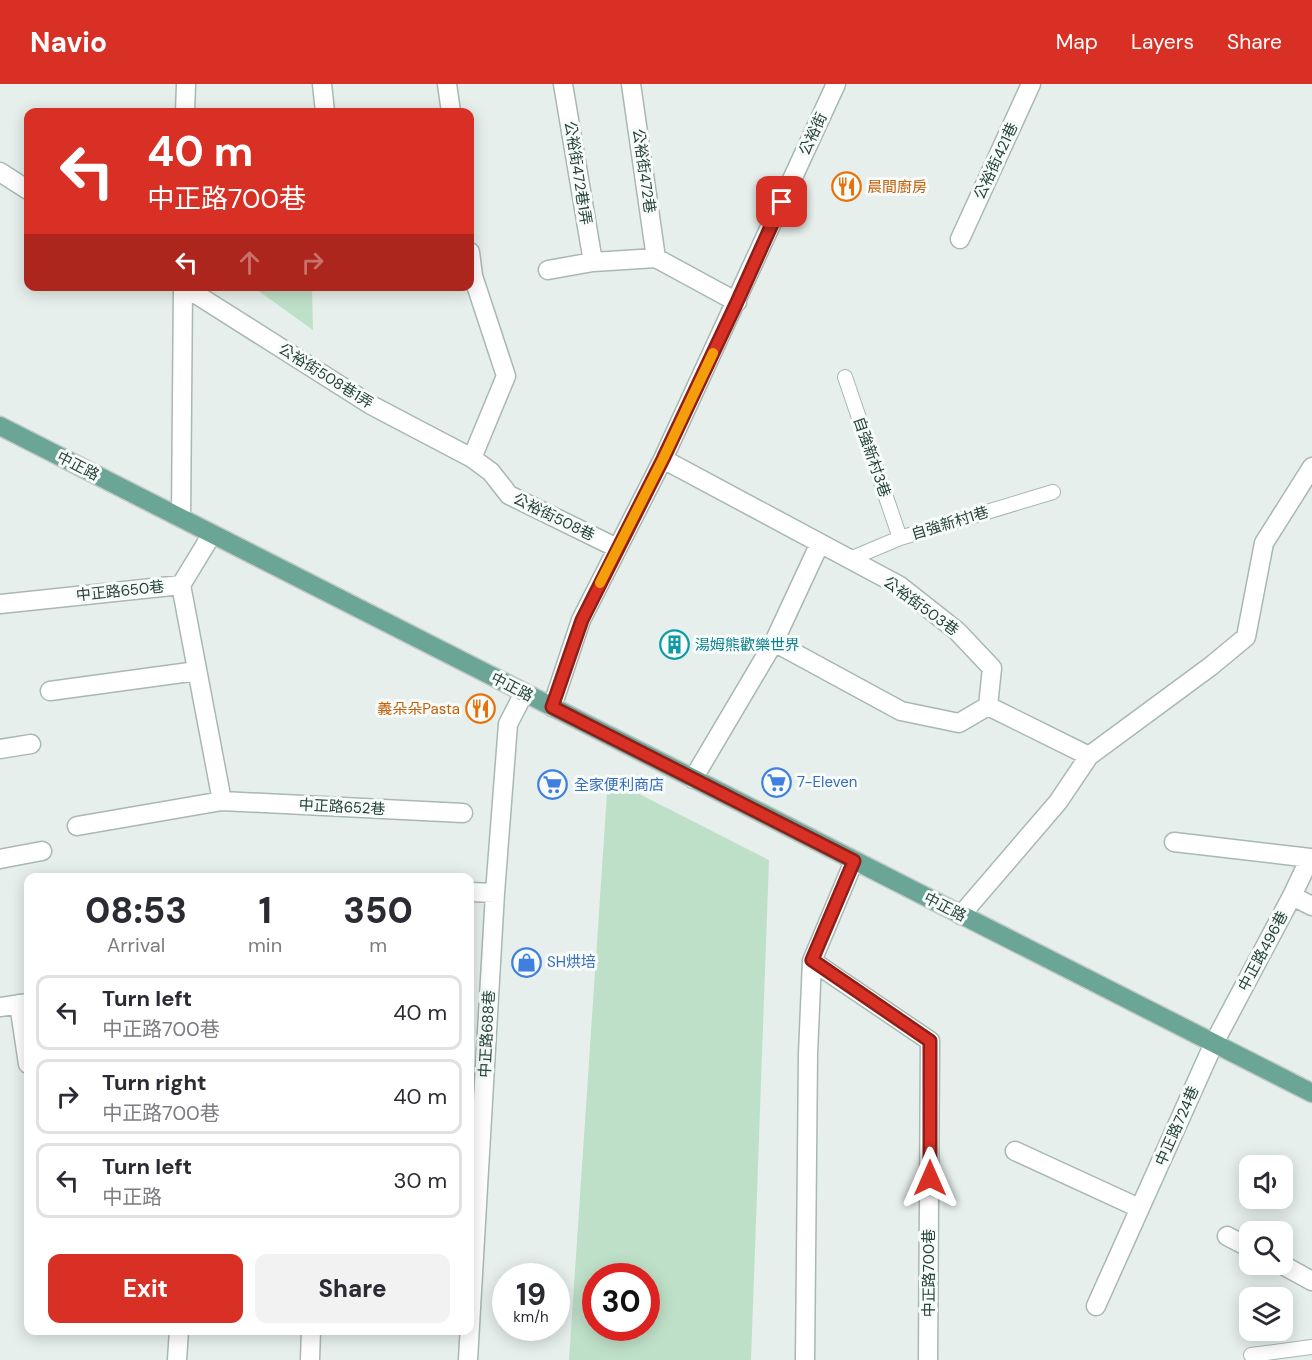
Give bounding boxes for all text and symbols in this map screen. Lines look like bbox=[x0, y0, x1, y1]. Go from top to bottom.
text: Navio bbox=[30, 24, 107, 61]
text: Map bbox=[1056, 28, 1098, 56]
text: Layers bbox=[1131, 28, 1194, 56]
text: Share bbox=[1227, 28, 1282, 56]
street label: 公裕街 bbox=[794, 109, 832, 159]
street label: 公裕街421巷 bbox=[970, 119, 1022, 203]
street label: 公裕街472巷1弄 bbox=[560, 120, 596, 226]
text: 40 m bbox=[147, 124, 253, 179]
street label: 公裕街472巷 bbox=[628, 127, 660, 215]
icon: left bbox=[48, 132, 126, 210]
restaurant icon: 晨間廚房 bbox=[830, 171, 862, 203]
pin bbox=[756, 176, 807, 227]
place label: 晨間廚房 bbox=[867, 177, 927, 197]
text: 中正路700巷 bbox=[147, 181, 306, 216]
icon: arrive bbox=[765, 185, 798, 218]
icon: left bbox=[170, 246, 203, 279]
icon: ahead bbox=[233, 246, 266, 279]
icon: right bbox=[296, 246, 329, 279]
street label: 公裕街508巷1弄 bbox=[275, 339, 377, 413]
street label: 自強新村3巷 bbox=[849, 414, 895, 500]
street label: 中正路 bbox=[53, 447, 103, 485]
street label: 公裕街508巷 bbox=[510, 489, 598, 545]
street label: 自強新村1巷 bbox=[909, 502, 991, 544]
street label: 公裕街503巷 bbox=[879, 572, 963, 640]
street label: 中正路650巷 bbox=[75, 576, 165, 606]
building icon: 湯姆熊歡樂世界 bbox=[658, 629, 690, 661]
place label: 湯姆熊歡樂世界 bbox=[695, 635, 800, 655]
street label: 中正路 bbox=[487, 668, 537, 706]
restaurant icon: 義朵朵Pasta bbox=[465, 693, 497, 725]
place label: 義朵朵Pasta bbox=[377, 699, 460, 719]
supermarket icon: 7-Eleven bbox=[760, 766, 792, 798]
supermarket icon: 全家便利商店 bbox=[537, 769, 569, 801]
place label: 7-Eleven bbox=[797, 772, 857, 792]
place label: 全家便利商店 bbox=[574, 775, 664, 795]
street label: 中正路652巷 bbox=[298, 795, 386, 819]
text: 08:53 bbox=[85, 887, 187, 934]
text: 1 bbox=[258, 887, 272, 934]
text: 350 bbox=[343, 887, 413, 934]
street label: 中正路 bbox=[920, 888, 970, 926]
street label: 中正路496巷 bbox=[1234, 907, 1292, 995]
text: Arrival bbox=[107, 932, 165, 958]
text: min bbox=[248, 932, 282, 958]
text: m bbox=[369, 932, 387, 958]
shop icon: SH烘培 bbox=[510, 946, 542, 978]
place label: SH烘培 bbox=[547, 952, 596, 972]
text: Turn left bbox=[102, 984, 192, 1013]
street label: 中正路688巷 bbox=[475, 990, 499, 1078]
icon: left bbox=[51, 996, 84, 1029]
text: 40 m bbox=[393, 998, 447, 1027]
text: 中正路700巷 bbox=[102, 1016, 220, 1042]
text: Turn right bbox=[102, 1068, 207, 1097]
icon: right bbox=[51, 1080, 84, 1113]
text: 40 m bbox=[393, 1082, 447, 1111]
street label: 中正路724巷 bbox=[1151, 1083, 1203, 1169]
text: 中正路700巷 bbox=[102, 1100, 220, 1126]
position arrow bbox=[898, 1146, 962, 1210]
text: Turn left bbox=[102, 1152, 192, 1181]
map controls bbox=[1239, 1155, 1293, 1341]
button: sound bbox=[1239, 1155, 1293, 1209]
icon: left bbox=[51, 1164, 84, 1197]
text: 30 m bbox=[393, 1166, 447, 1195]
text: 中正路 bbox=[102, 1184, 162, 1210]
button: search bbox=[1239, 1221, 1293, 1275]
street label: 中正路700巷 bbox=[919, 1229, 939, 1317]
button: Exit bbox=[48, 1254, 243, 1323]
button: Share bbox=[255, 1254, 450, 1323]
speed limit sign: 30 bbox=[582, 1263, 660, 1341]
text: 19 bbox=[516, 1275, 546, 1314]
button: layers bbox=[1239, 1287, 1293, 1341]
text: km/h bbox=[513, 1307, 549, 1327]

